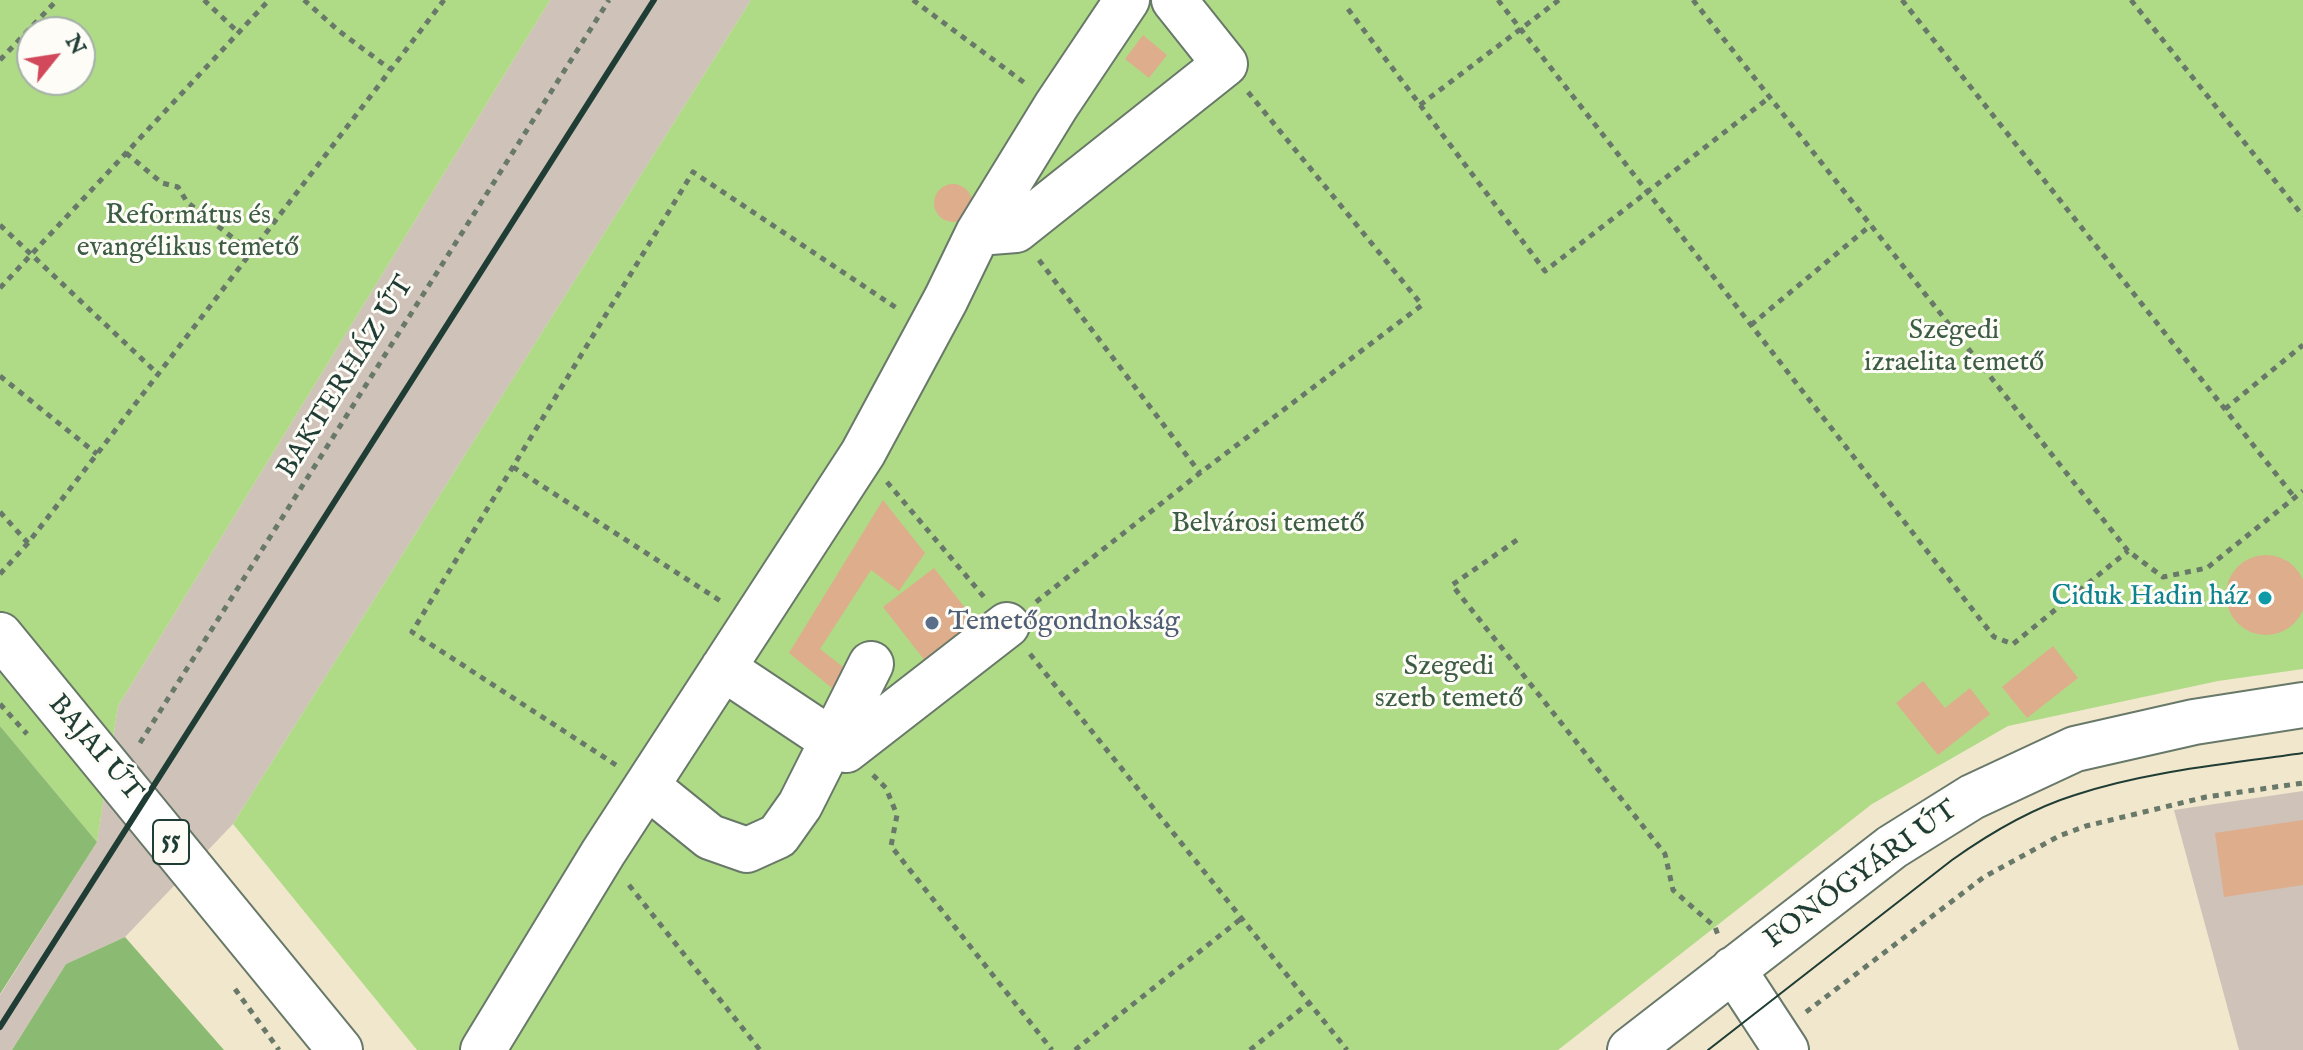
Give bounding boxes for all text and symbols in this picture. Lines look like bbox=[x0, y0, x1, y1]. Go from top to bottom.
north arrow bbox=[16, 16, 96, 96]
text: N bbox=[58, 30, 92, 60]
park label: Református és evangélikus temető bbox=[77, 200, 299, 266]
street label: BAKTERHÁZ ÚT bbox=[271, 271, 423, 485]
park label: Szegedi izraelita temető bbox=[1864, 315, 2044, 381]
park label: Belvárosi temető bbox=[1171, 508, 1365, 542]
place label: Ciduk Hadin ház bbox=[2052, 581, 2249, 615]
marker: Ciduk Hadin ház bbox=[2256, 589, 2274, 607]
place label: Temetőgondnokság bbox=[948, 606, 1180, 640]
marker: Temetőgondnokság bbox=[923, 614, 941, 632]
park label: Szegedi szerb temető bbox=[1375, 651, 1523, 717]
street label: BAJAI ÚT bbox=[40, 689, 148, 809]
street label: FONÓGYÁRI ÚT bbox=[1759, 795, 1965, 957]
road number: 55 bbox=[153, 820, 189, 864]

